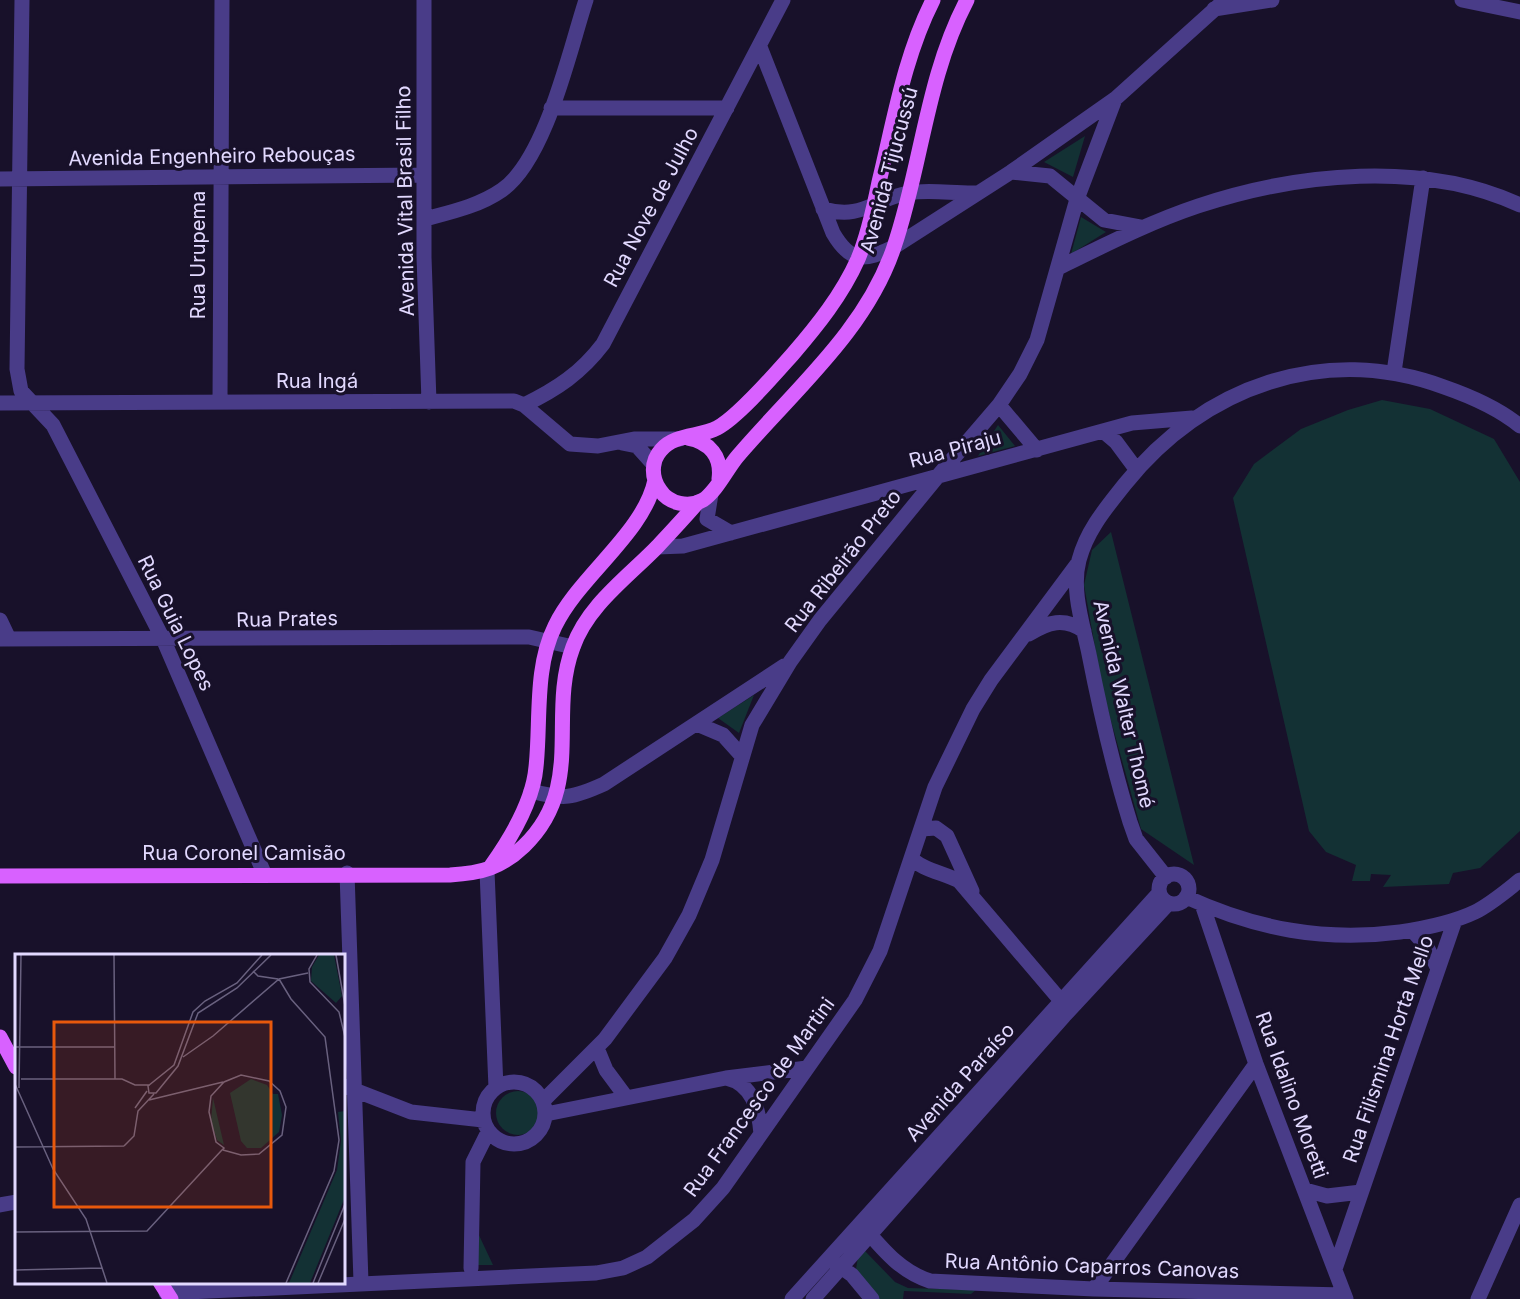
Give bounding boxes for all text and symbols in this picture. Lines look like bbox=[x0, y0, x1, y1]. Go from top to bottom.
street label: Avenida Tijucussú bbox=[855, 84, 923, 256]
street label: Avenida Vital Brasil Filho bbox=[391, 85, 419, 317]
street label: Rua Nove de Julho bbox=[599, 123, 703, 291]
street label: Avenida Engenheiro Rebouças bbox=[68, 141, 356, 171]
street label: Rua Urupema bbox=[186, 191, 210, 319]
street label: Rua Ingá bbox=[276, 369, 358, 393]
street label: Rua Piraju bbox=[906, 425, 1004, 473]
street label: Rua Ribeirão Preto bbox=[780, 485, 906, 637]
street label: Rua Guia Lopes bbox=[133, 551, 219, 695]
street label: Avenida Walter Thomé bbox=[1088, 598, 1160, 810]
street label: Rua Prates bbox=[236, 606, 338, 632]
street label: Rua Coronel Camisão bbox=[142, 841, 346, 865]
street label: Rua Filismina Horta Mello bbox=[1338, 932, 1438, 1166]
inset map bbox=[15, 954, 345, 1284]
street label: Rua Francesco de Martini bbox=[679, 993, 839, 1201]
street label: Rua Idalino Moretti bbox=[1251, 1008, 1333, 1182]
street label: Avenida Paraíso bbox=[901, 1018, 1019, 1146]
street label: Rua Antônio Caparros Canovas bbox=[944, 1249, 1240, 1283]

